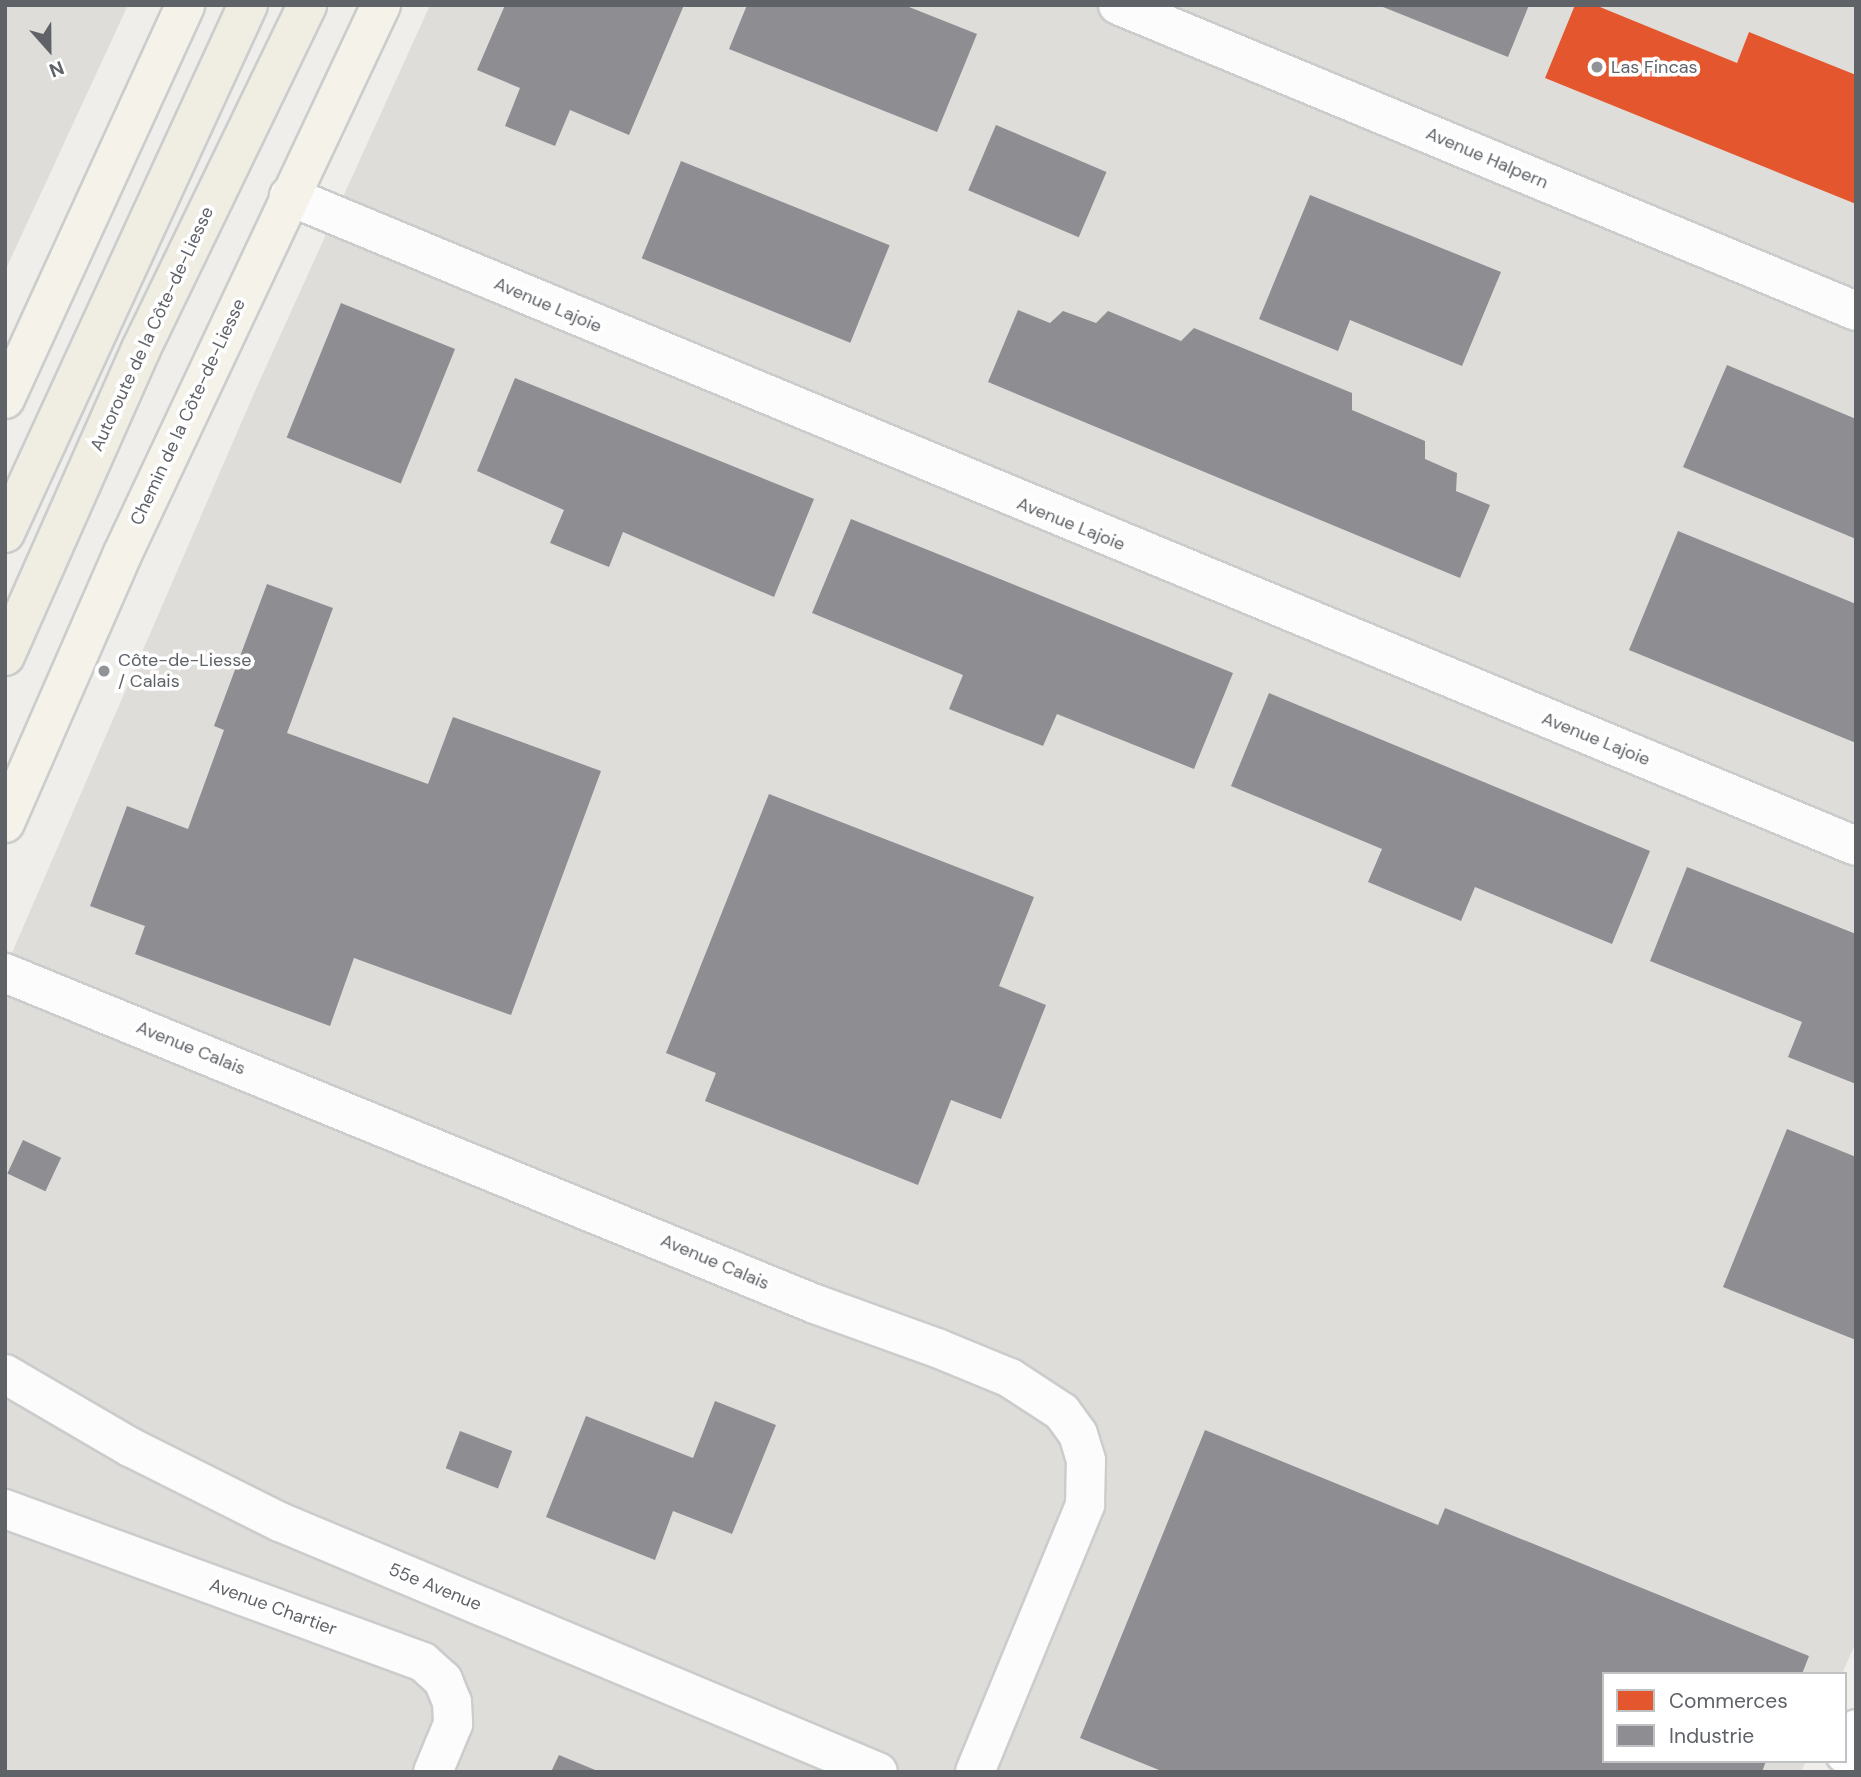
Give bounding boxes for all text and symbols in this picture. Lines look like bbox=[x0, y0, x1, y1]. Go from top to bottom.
north arrow bbox=[14, 14, 84, 84]
text: N bbox=[46, 55, 68, 83]
place label: Las Fincas bbox=[1611, 56, 1698, 78]
marker: Las Fincas bbox=[1589, 59, 1605, 75]
street label: Avenue Halpern bbox=[1423, 123, 1551, 193]
street label: Autoroute de la Côte-de-Liesse bbox=[86, 203, 218, 455]
street label: Avenue Lajoie bbox=[491, 273, 605, 337]
street label: Chemin de la Côte-de-Liesse bbox=[126, 295, 250, 529]
street label: Avenue Lajoie bbox=[1014, 492, 1128, 556]
place label: Côte-de-Liesse / Calais bbox=[118, 650, 252, 692]
marker: Côte-de-Liesse / Calais bbox=[96, 663, 112, 679]
street label: Avenue Lajoie bbox=[1539, 707, 1653, 771]
street label: Avenue Calais bbox=[133, 1016, 249, 1080]
street label: Avenue Calais bbox=[657, 1229, 773, 1295]
street label: 55e Avenue bbox=[385, 1559, 485, 1615]
street label: Avenue Chartier bbox=[206, 1574, 340, 1640]
legend bbox=[1602, 1672, 1847, 1763]
text: Commerces bbox=[1669, 1687, 1788, 1715]
text: Industrie bbox=[1669, 1722, 1754, 1750]

